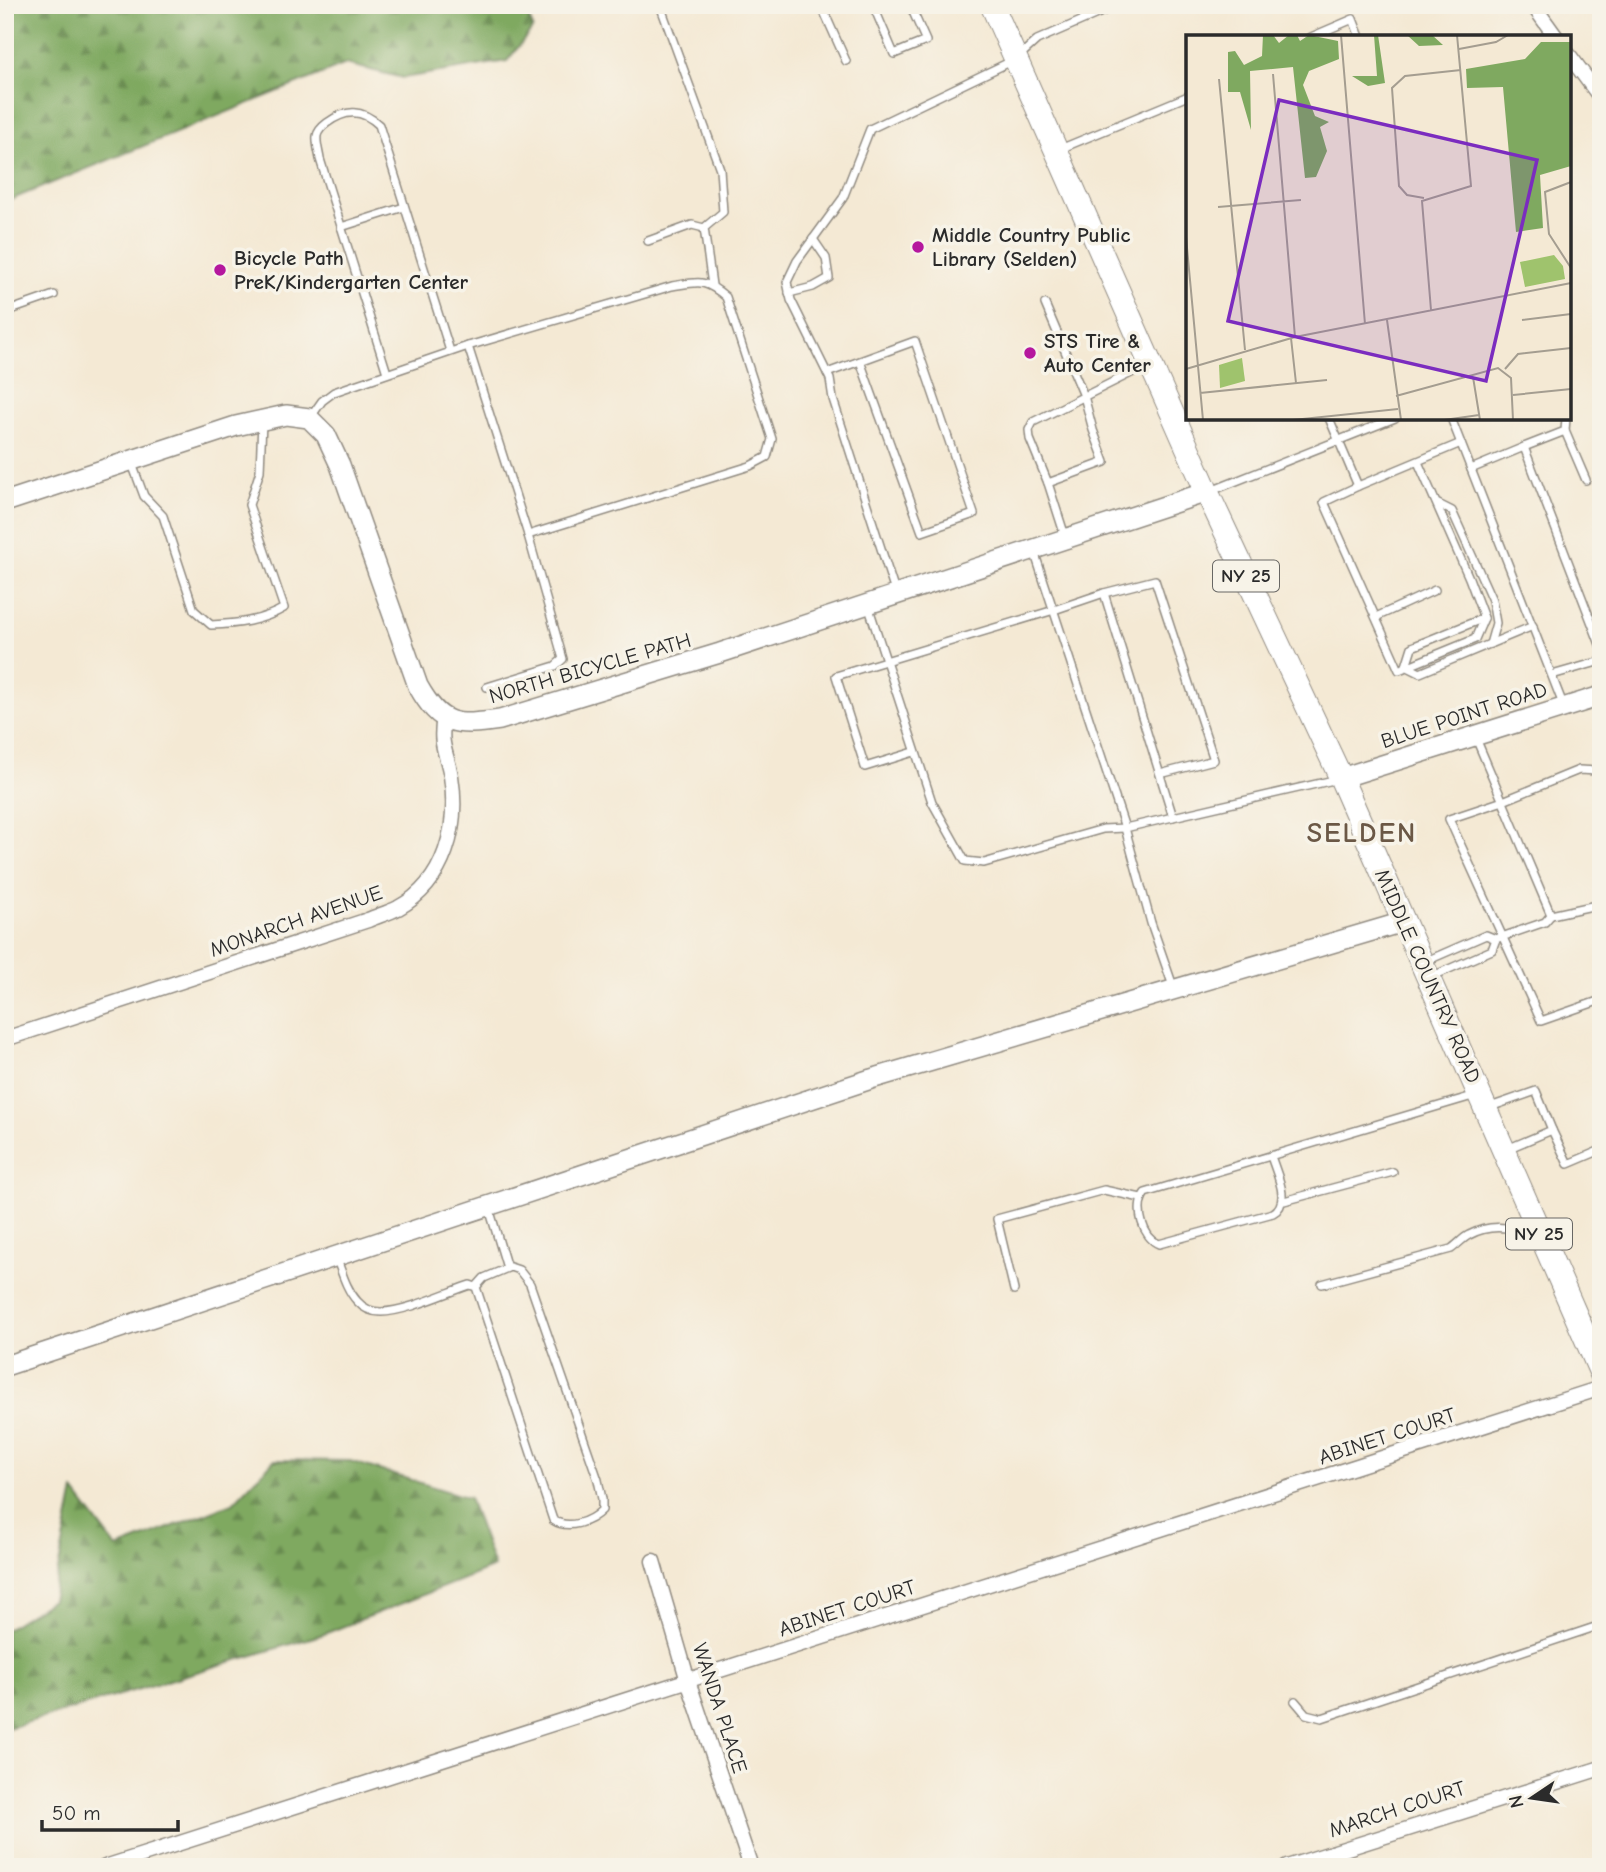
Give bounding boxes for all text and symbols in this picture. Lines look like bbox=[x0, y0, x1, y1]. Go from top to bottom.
inset map bbox=[1186, 35, 1571, 420]
place label: Middle Country Public Library (Selden) bbox=[932, 223, 1130, 271]
marker: Middle Country Public Library (Selden) bbox=[910, 239, 926, 255]
place label: Bicycle Path PreK/Kindergarten Center bbox=[234, 246, 468, 294]
marker: Bicycle Path PreK/Kindergarten Center bbox=[212, 262, 228, 278]
place label: STS Tire & Auto Center bbox=[1044, 329, 1151, 377]
marker: STS Tire & Auto Center bbox=[1022, 345, 1038, 361]
road number: NY 25 bbox=[1213, 561, 1279, 592]
street label: NORTH BICYCLE PATH bbox=[486, 628, 694, 708]
street label: BLUE POINT ROAD bbox=[1378, 677, 1550, 753]
district label: SELDEN bbox=[1307, 817, 1417, 849]
street label: MIDDLE COUNTRY ROAD bbox=[1370, 865, 1486, 1087]
street label: MONARCH AVENUE bbox=[207, 880, 385, 962]
road number: NY 25 bbox=[1506, 1218, 1572, 1250]
street label: ABINET COURT bbox=[1316, 1403, 1458, 1469]
street label: ABINET COURT bbox=[776, 1575, 918, 1641]
street label: WANDA PLACE bbox=[688, 1640, 752, 1776]
north arrow bbox=[1498, 1764, 1568, 1834]
street label: MARCH COURT bbox=[1326, 1776, 1468, 1842]
scale bar bbox=[42, 1788, 178, 1832]
text: N bbox=[1504, 1793, 1529, 1810]
text: 50 m bbox=[52, 1801, 101, 1825]

